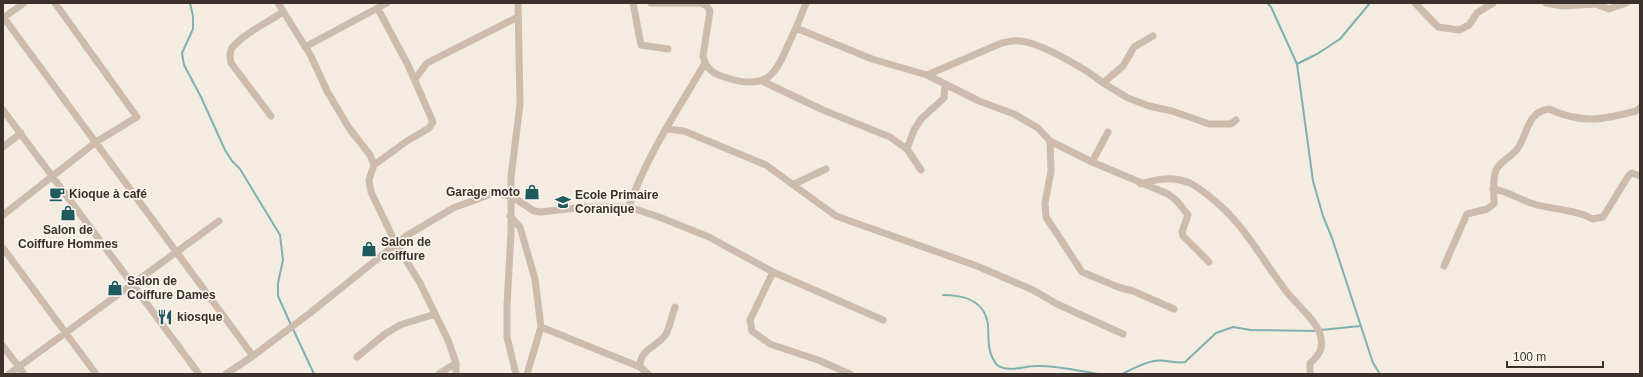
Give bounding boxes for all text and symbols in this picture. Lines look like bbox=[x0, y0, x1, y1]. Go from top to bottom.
shop icon: Garage moto bbox=[523, 183, 541, 201]
cafe icon: Kioque à café bbox=[48, 185, 66, 203]
place label: Garage moto bbox=[446, 185, 520, 199]
place label: Kioque à café bbox=[69, 187, 147, 201]
place label: Ecole Primaire Coranique bbox=[575, 188, 659, 216]
school or university icon: Ecole Primaire Coranique bbox=[554, 193, 572, 211]
shop icon: Salon de Coiffure Hommes bbox=[59, 204, 77, 222]
place label: Salon de Coiffure Hommes bbox=[18, 223, 118, 251]
place label: Salon de coiffure bbox=[381, 235, 431, 263]
shop icon: Salon de coiffure bbox=[360, 240, 378, 258]
place label: Salon de Coiffure Dames bbox=[127, 274, 216, 302]
shop icon: Salon de Coiffure Dames bbox=[106, 279, 124, 297]
restaurant icon: kiosque bbox=[156, 308, 174, 326]
place label: kiosque bbox=[177, 310, 223, 324]
scale bar bbox=[1507, 343, 1603, 369]
text: 100 m bbox=[1513, 350, 1546, 364]

